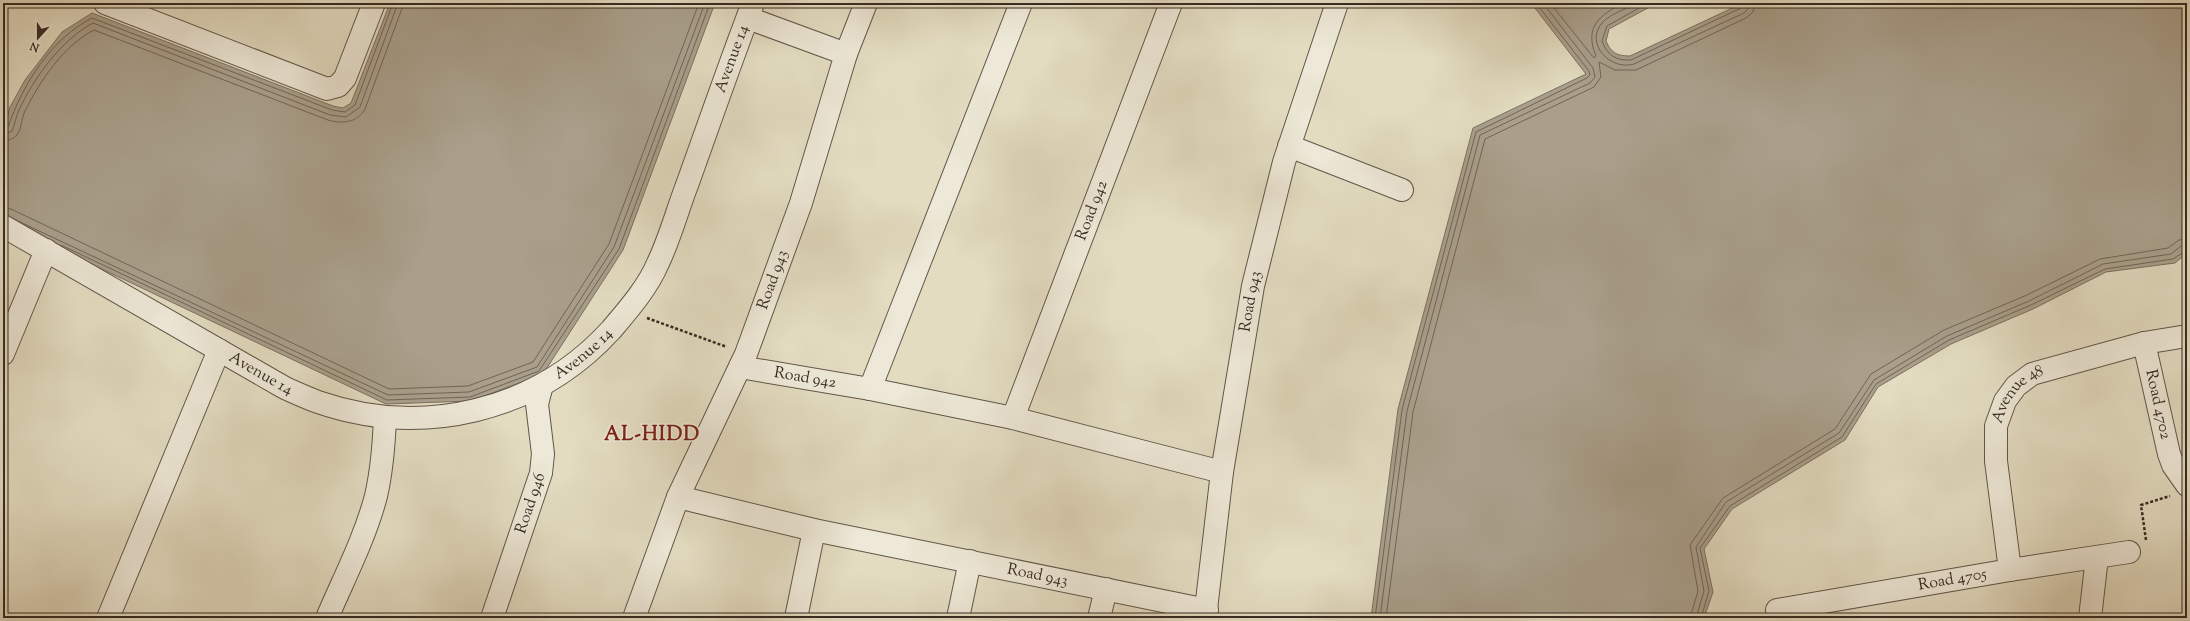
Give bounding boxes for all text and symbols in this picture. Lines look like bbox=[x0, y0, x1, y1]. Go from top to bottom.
north arrow bbox=[18, 18, 58, 58]
street label: Avenue 14 bbox=[709, 22, 755, 96]
text: N bbox=[28, 37, 43, 56]
street label: Road 942 bbox=[1070, 177, 1114, 244]
street label: Road 943 bbox=[752, 247, 794, 313]
street label: Road 943 bbox=[1234, 268, 1268, 334]
street label: Avenue 14 bbox=[550, 323, 618, 386]
street label: Avenue 14 bbox=[224, 346, 296, 401]
street label: Avenue 48 bbox=[1986, 360, 2046, 427]
street label: Road 942 bbox=[772, 361, 838, 395]
street label: Road 4702 bbox=[2139, 367, 2177, 442]
district label: AL-HIDD bbox=[604, 421, 700, 450]
street label: Road 946 bbox=[510, 470, 552, 537]
street label: Road 943 bbox=[1005, 558, 1070, 593]
street label: Road 4705 bbox=[1916, 563, 1989, 597]

